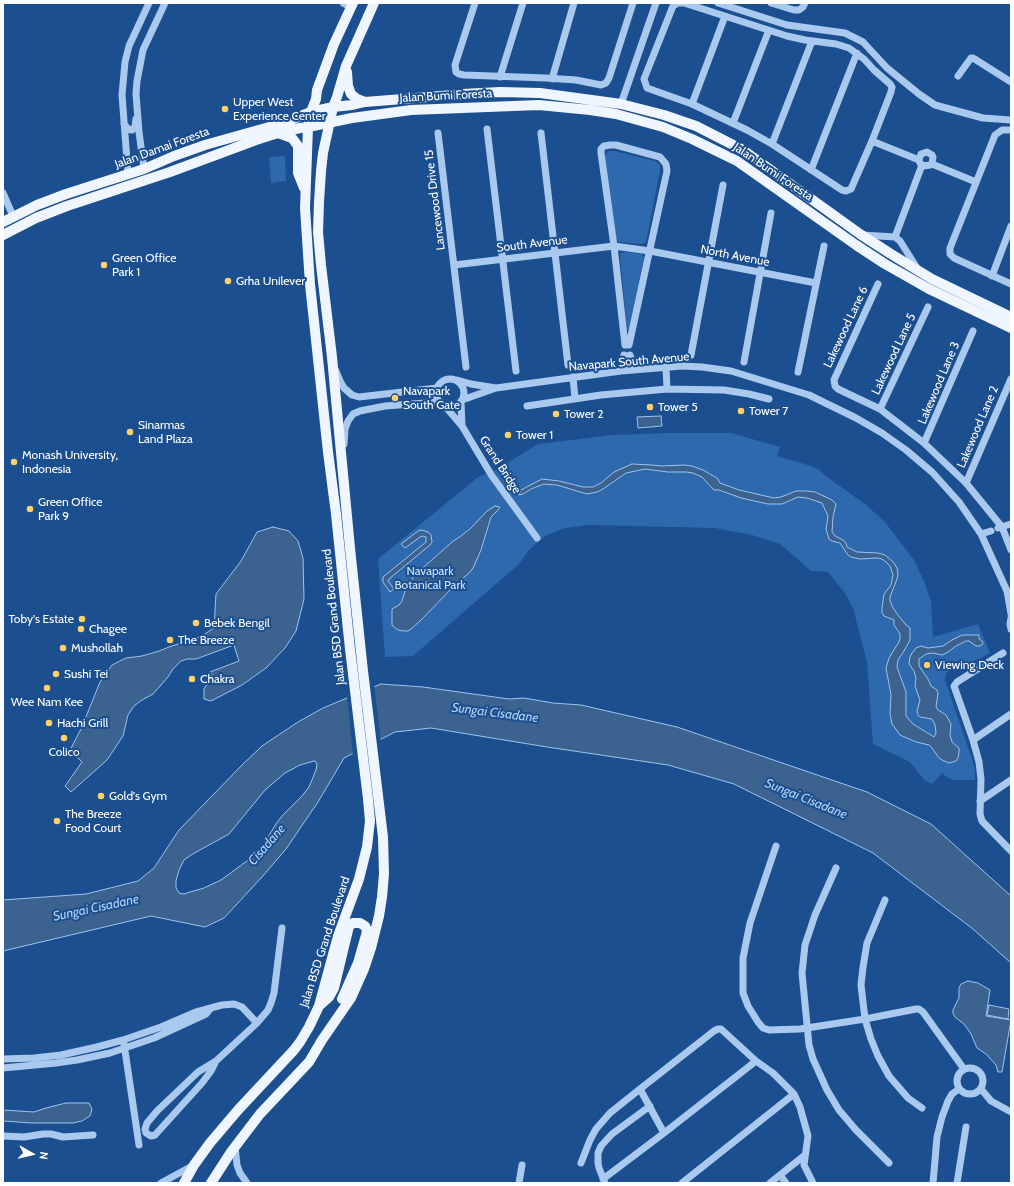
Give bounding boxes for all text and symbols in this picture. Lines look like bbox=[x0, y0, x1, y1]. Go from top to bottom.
street label: Jalan Bumi Foresta bbox=[399, 86, 493, 106]
place label: Upper West Experience Center bbox=[233, 95, 325, 123]
marker: Upper West Experience Center bbox=[220, 104, 230, 114]
street label: Jalan Damai Foresta bbox=[113, 124, 211, 172]
street label: Jalan Bumi Foresta bbox=[731, 140, 815, 204]
street label: Lancewood Drive 15 bbox=[422, 149, 448, 251]
street label: South Avenue bbox=[496, 233, 568, 255]
street label: North Avenue bbox=[699, 242, 771, 270]
place label: Green Office Park 1 bbox=[112, 251, 176, 279]
marker: Green Office Park 1 bbox=[99, 260, 109, 270]
place label: Grha Unilever bbox=[236, 274, 305, 288]
marker: Grha Unilever bbox=[223, 276, 233, 286]
street label: Lakewood Lane 6 bbox=[821, 284, 871, 370]
street label: Lakewood Lane 5 bbox=[869, 311, 919, 397]
street label: Lakewood Lane 3 bbox=[915, 340, 963, 426]
street label: Navapark South Avenue bbox=[568, 350, 690, 374]
place label: Navapark South Gate bbox=[403, 384, 460, 412]
street label: Lakewood Lane 2 bbox=[954, 384, 1002, 470]
marker: Navapark South Gate bbox=[390, 393, 400, 403]
place label: Tower 5 bbox=[658, 400, 698, 414]
marker: Tower 5 bbox=[645, 402, 655, 412]
place label: Tower 7 bbox=[749, 404, 788, 418]
marker: Tower 7 bbox=[736, 406, 746, 416]
place label: Tower 2 bbox=[564, 407, 604, 421]
marker: Tower 2 bbox=[551, 409, 561, 419]
place label: Sinarmas Land Plaza bbox=[138, 418, 193, 446]
marker: Sinarmas Land Plaza bbox=[125, 427, 135, 437]
place label: Tower 1 bbox=[516, 428, 553, 442]
marker: Tower 1 bbox=[503, 430, 513, 440]
street label: Grand Bridge bbox=[476, 434, 524, 496]
place label: Monash University, Indonesia bbox=[22, 448, 118, 476]
marker: Monash University, Indonesia bbox=[9, 457, 19, 467]
place label: Green Office Park 9 bbox=[38, 495, 102, 523]
marker: Green Office Park 9 bbox=[25, 504, 35, 514]
street label: Jalan BSD Grand Boulevard bbox=[320, 548, 348, 686]
park label: Navapark Botanical Park bbox=[394, 564, 466, 592]
place label: Toby's Estate bbox=[8, 612, 74, 626]
marker: Toby's Estate bbox=[77, 614, 87, 624]
place label: Bebek Bengil bbox=[204, 616, 270, 630]
marker: Bebek Bengil bbox=[191, 618, 201, 628]
place label: Chagee bbox=[89, 622, 127, 636]
marker: Chagee bbox=[76, 624, 86, 634]
place label: The Breeze bbox=[178, 633, 234, 647]
marker: The Breeze bbox=[165, 635, 175, 645]
place label: Mushollah bbox=[71, 641, 123, 655]
marker: Mushollah bbox=[58, 643, 68, 653]
place label: Viewing Deck bbox=[935, 658, 1004, 672]
marker: Viewing Deck bbox=[922, 660, 932, 670]
place label: Sushi Tei bbox=[64, 667, 108, 681]
marker: Sushi Tei bbox=[51, 669, 61, 679]
place label: Chakra bbox=[200, 672, 234, 686]
marker: Chakra bbox=[187, 674, 197, 684]
marker: Wee Nam Kee bbox=[42, 683, 52, 693]
place label: Wee Nam Kee bbox=[11, 695, 83, 709]
water label: Sungai Cisadane bbox=[451, 700, 539, 726]
place label: Hachi Grill bbox=[57, 716, 108, 730]
marker: Hachi Grill bbox=[44, 718, 54, 728]
marker: Colico bbox=[59, 733, 69, 743]
place label: Colico bbox=[48, 745, 80, 759]
water label: Sungai Cisadane bbox=[763, 775, 849, 823]
place label: Gold's Gym bbox=[109, 789, 167, 803]
marker: Gold's Gym bbox=[96, 791, 106, 801]
place label: The Breeze Food Court bbox=[65, 807, 121, 835]
marker: The Breeze Food Court bbox=[52, 816, 62, 826]
water label: Cisadane bbox=[245, 821, 289, 869]
street label: Jalan BSD Grand Boulevard bbox=[297, 875, 353, 1009]
water label: Sungai Cisadane bbox=[52, 891, 140, 925]
north arrow bbox=[12, 1134, 52, 1174]
text: N bbox=[36, 1151, 51, 1160]

